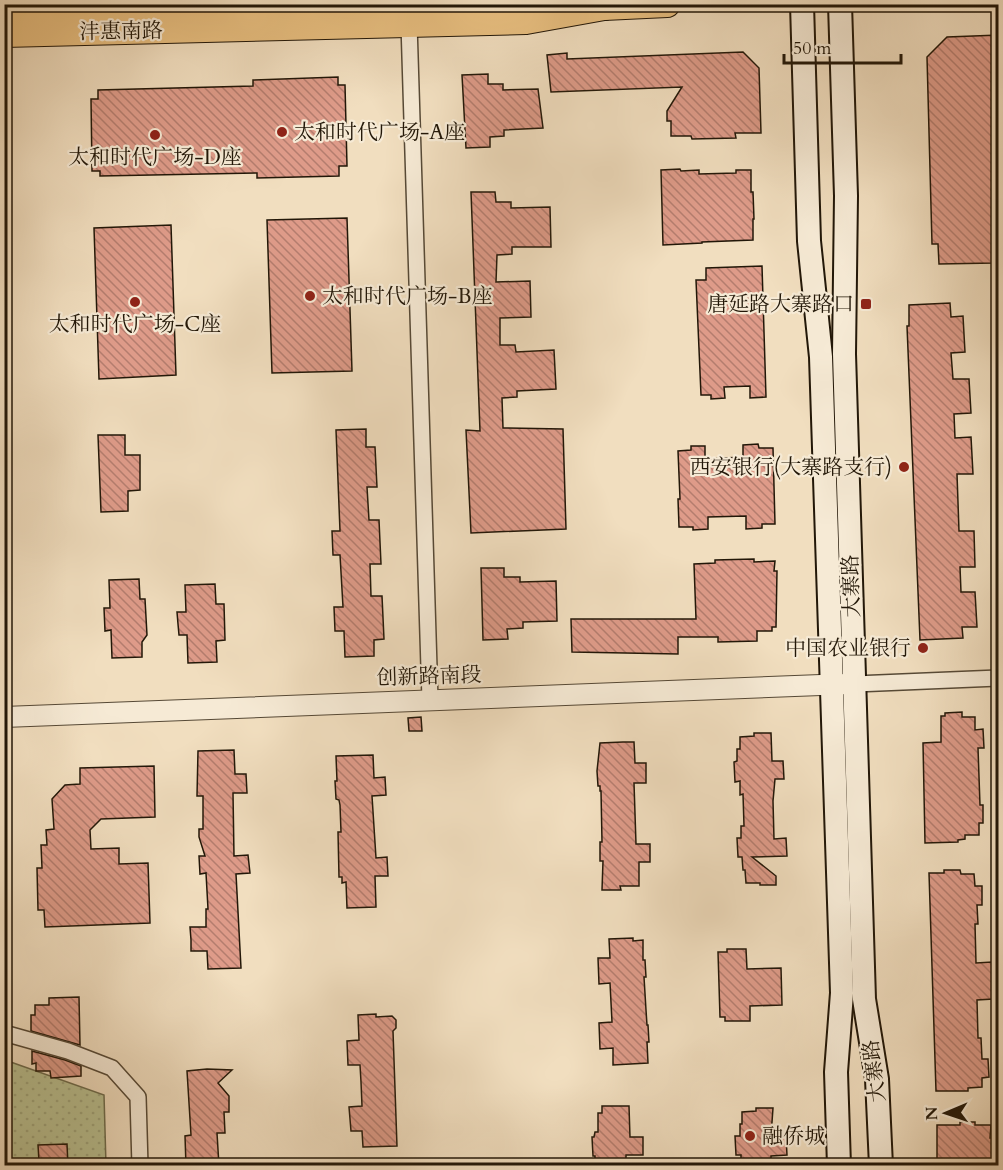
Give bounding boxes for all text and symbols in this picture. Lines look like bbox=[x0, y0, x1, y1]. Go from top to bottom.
street label: 沣惠南路 bbox=[79, 16, 163, 47]
scale bar bbox=[784, 27, 901, 65]
text: 50 m bbox=[793, 36, 832, 61]
place label: 太和时代广场-A座 bbox=[294, 118, 465, 147]
marker: 太和时代广场-A座 bbox=[275, 125, 289, 139]
marker: 太和时代广场-D座 bbox=[148, 128, 162, 142]
place label: 太和时代广场-D座 bbox=[68, 143, 242, 172]
place label: 太和时代广场-B座 bbox=[322, 282, 493, 311]
marker: 太和时代广场-B座 bbox=[303, 289, 317, 303]
place label: 唐延路大寨路口 bbox=[707, 290, 854, 319]
marker: 太和时代广场-C座 bbox=[128, 295, 142, 309]
marker: 唐延路大寨路口 bbox=[859, 297, 873, 311]
place label: 太和时代广场-C座 bbox=[49, 310, 221, 339]
place label: 西安银行(大寨路支行) bbox=[690, 453, 892, 482]
marker: 西安银行(大寨路支行) bbox=[897, 460, 911, 474]
street label: 大寨路 bbox=[836, 554, 867, 618]
place label: 中国农业银行 bbox=[785, 634, 911, 663]
marker: 中国农业银行 bbox=[916, 641, 930, 655]
street label: 创新路南段 bbox=[376, 660, 482, 693]
street label: 大寨路 bbox=[856, 1038, 893, 1104]
north arrow bbox=[916, 1083, 976, 1143]
text: N bbox=[921, 1106, 943, 1121]
place label: 融侨城 bbox=[762, 1122, 825, 1151]
marker: 融侨城 bbox=[743, 1129, 757, 1143]

